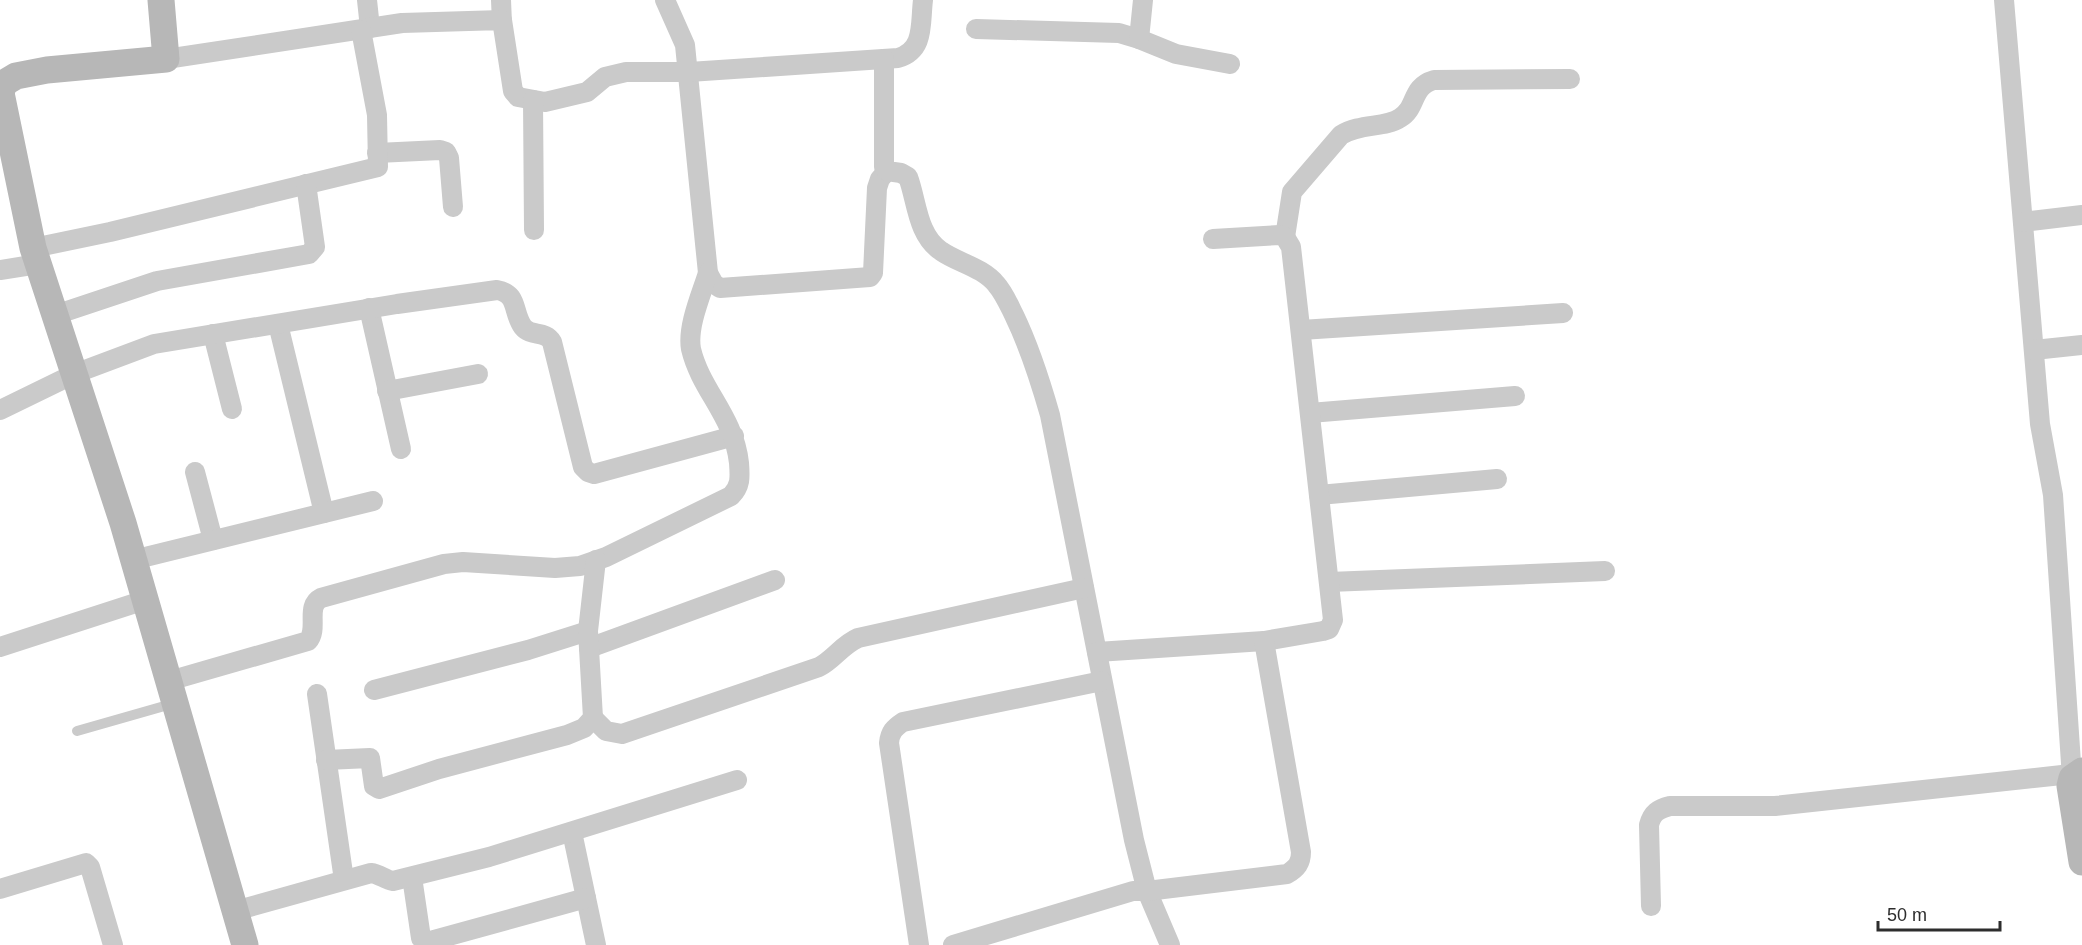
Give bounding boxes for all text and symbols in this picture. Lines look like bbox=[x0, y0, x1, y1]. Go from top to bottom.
scale bar bbox=[1878, 894, 2000, 932]
text: 50 m bbox=[1887, 905, 1927, 925]

